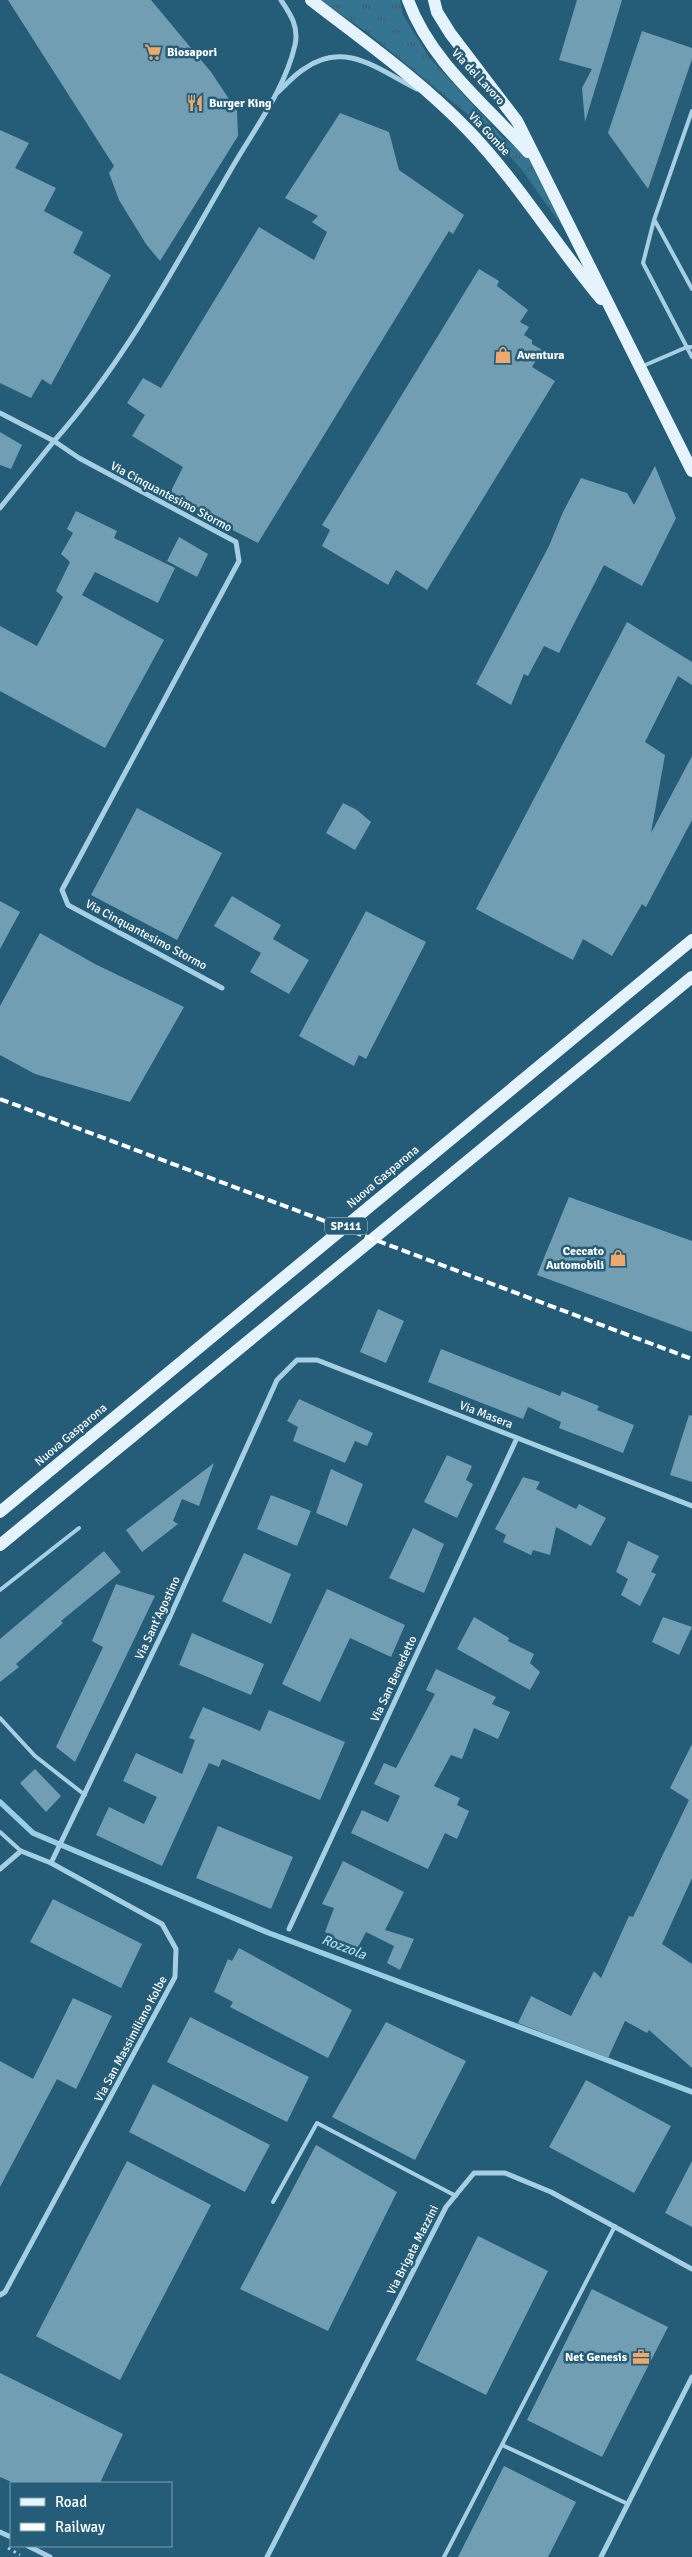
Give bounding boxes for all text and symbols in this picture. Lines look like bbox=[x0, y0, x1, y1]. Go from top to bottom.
supermarket icon: Biosapori bbox=[143, 42, 163, 62]
place label: Biosapori bbox=[167, 45, 217, 60]
street label: Via del Lavoro bbox=[448, 46, 508, 108]
restaurant icon: Burger King bbox=[185, 93, 205, 113]
place label: Burger King bbox=[209, 96, 272, 111]
street label: Via Gombe bbox=[465, 109, 513, 159]
shop icon: Aventura bbox=[493, 345, 513, 365]
place label: Aventura bbox=[517, 348, 565, 363]
street label: Via Cinquantesimo Stormo bbox=[108, 459, 234, 535]
street label: Via Cinquantesimo Stormo bbox=[83, 897, 209, 973]
street label: Nuova Gasparona bbox=[344, 1142, 422, 1212]
road number: SP111 bbox=[325, 1218, 367, 1234]
place label: Ceccato Automobili bbox=[546, 1244, 604, 1273]
shop icon: Ceccato Automobili bbox=[608, 1248, 628, 1268]
street label: Via Masera bbox=[457, 1398, 515, 1432]
street label: Nuova Gasparona bbox=[32, 1400, 110, 1470]
street label: Via Sant'Agostino bbox=[132, 1574, 184, 1662]
street label: Via San Benedetto bbox=[367, 1633, 421, 1725]
water label: Rozzola bbox=[319, 1931, 369, 1964]
street label: Via San Massimiliano Kolbe bbox=[91, 1973, 171, 2105]
street label: Via Brigata Mazzini bbox=[384, 2203, 442, 2297]
office icon: Net Genesis bbox=[631, 2347, 651, 2367]
place label: Net Genesis bbox=[565, 2350, 628, 2365]
legend bbox=[10, 2482, 172, 2547]
text: Road bbox=[55, 2493, 87, 2511]
text: Railway bbox=[55, 2518, 105, 2536]

